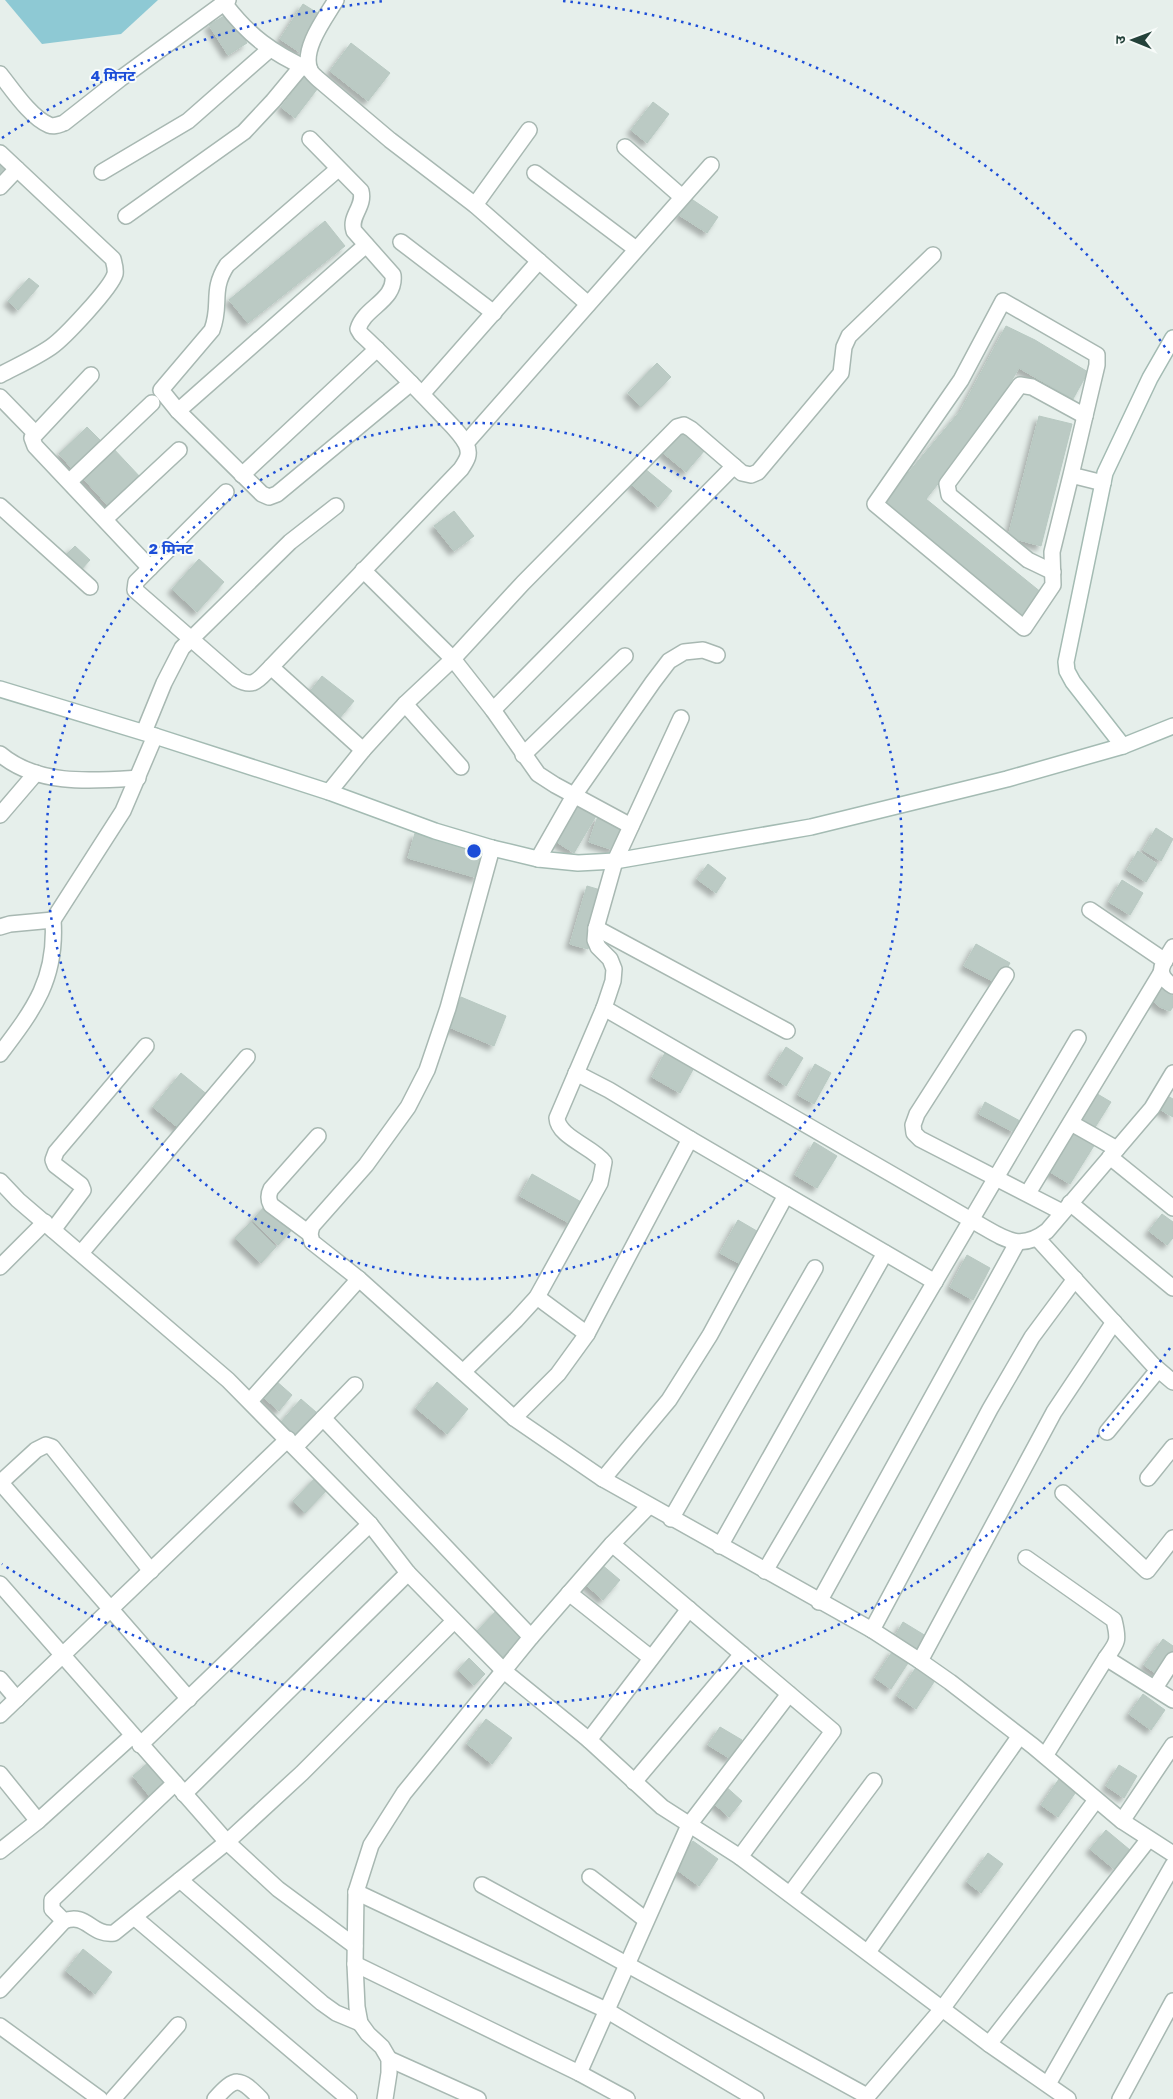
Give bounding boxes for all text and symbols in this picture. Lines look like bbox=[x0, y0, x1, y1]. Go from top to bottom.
north arrow bbox=[1108, 15, 1158, 65]
text: उ bbox=[1111, 35, 1128, 44]
text: 4 मिनट bbox=[91, 66, 136, 84]
text: 2 मिनट bbox=[149, 539, 194, 557]
centre of rings bbox=[465, 842, 483, 860]

